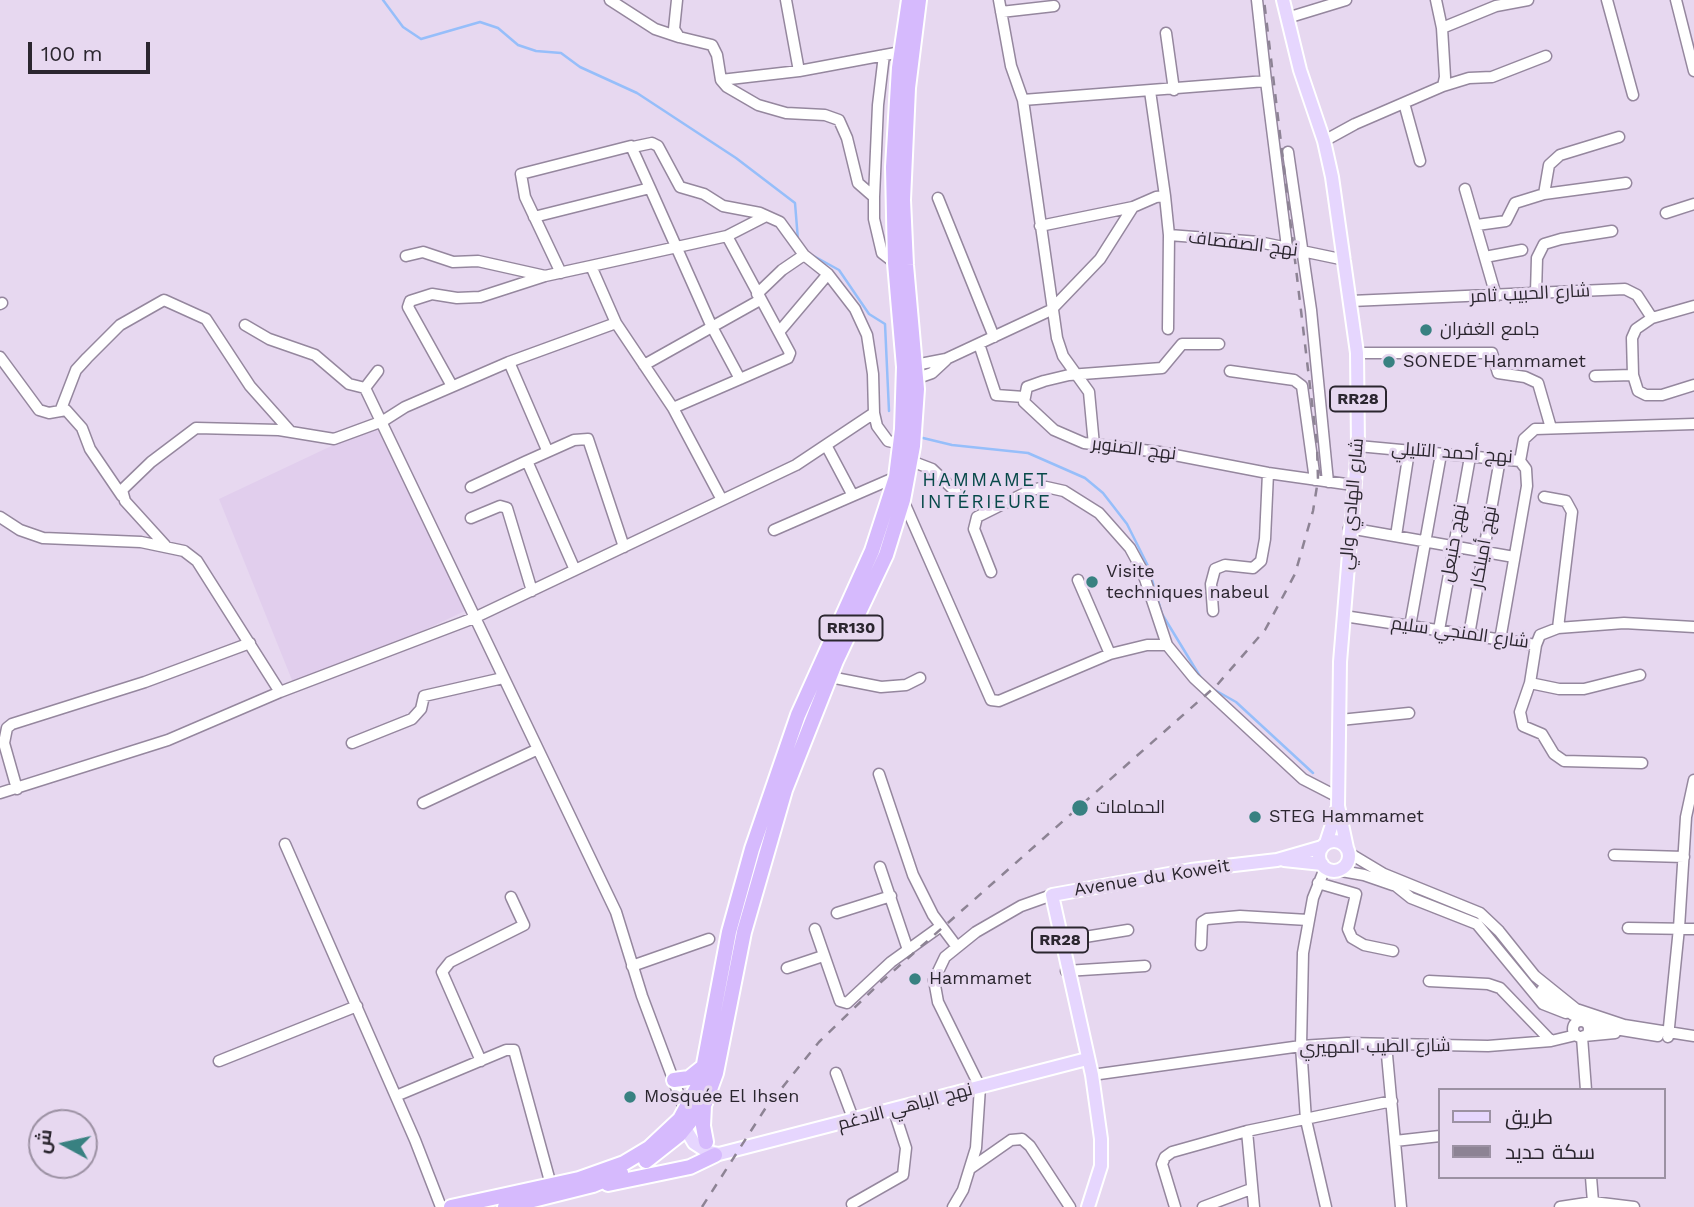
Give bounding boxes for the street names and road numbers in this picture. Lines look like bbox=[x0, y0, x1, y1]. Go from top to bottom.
street label: نهج الصفصاف bbox=[1187, 227, 1299, 261]
street label: شارع الحبيب ثامر bbox=[1469, 280, 1591, 308]
road number: RR28 bbox=[1330, 386, 1386, 412]
street label: نهج الصنوبر bbox=[1090, 433, 1178, 465]
street label: شارع الهادي والي bbox=[1335, 437, 1369, 571]
street label: نهج أحمد التليلي bbox=[1391, 438, 1513, 468]
street label: نهج حنبعل bbox=[1437, 502, 1471, 584]
street label: نهج أميلكار bbox=[1466, 504, 1502, 590]
street label: شارع المنجي سليم bbox=[1390, 613, 1530, 653]
road number: RR130 bbox=[820, 615, 882, 640]
street label: Avenue du Koweit bbox=[1073, 855, 1231, 901]
road number: RR28 bbox=[1032, 928, 1088, 952]
street label: شارع الطيب المهيري bbox=[1299, 1035, 1451, 1059]
street label: نهج الباهي الادغم bbox=[835, 1079, 975, 1135]

